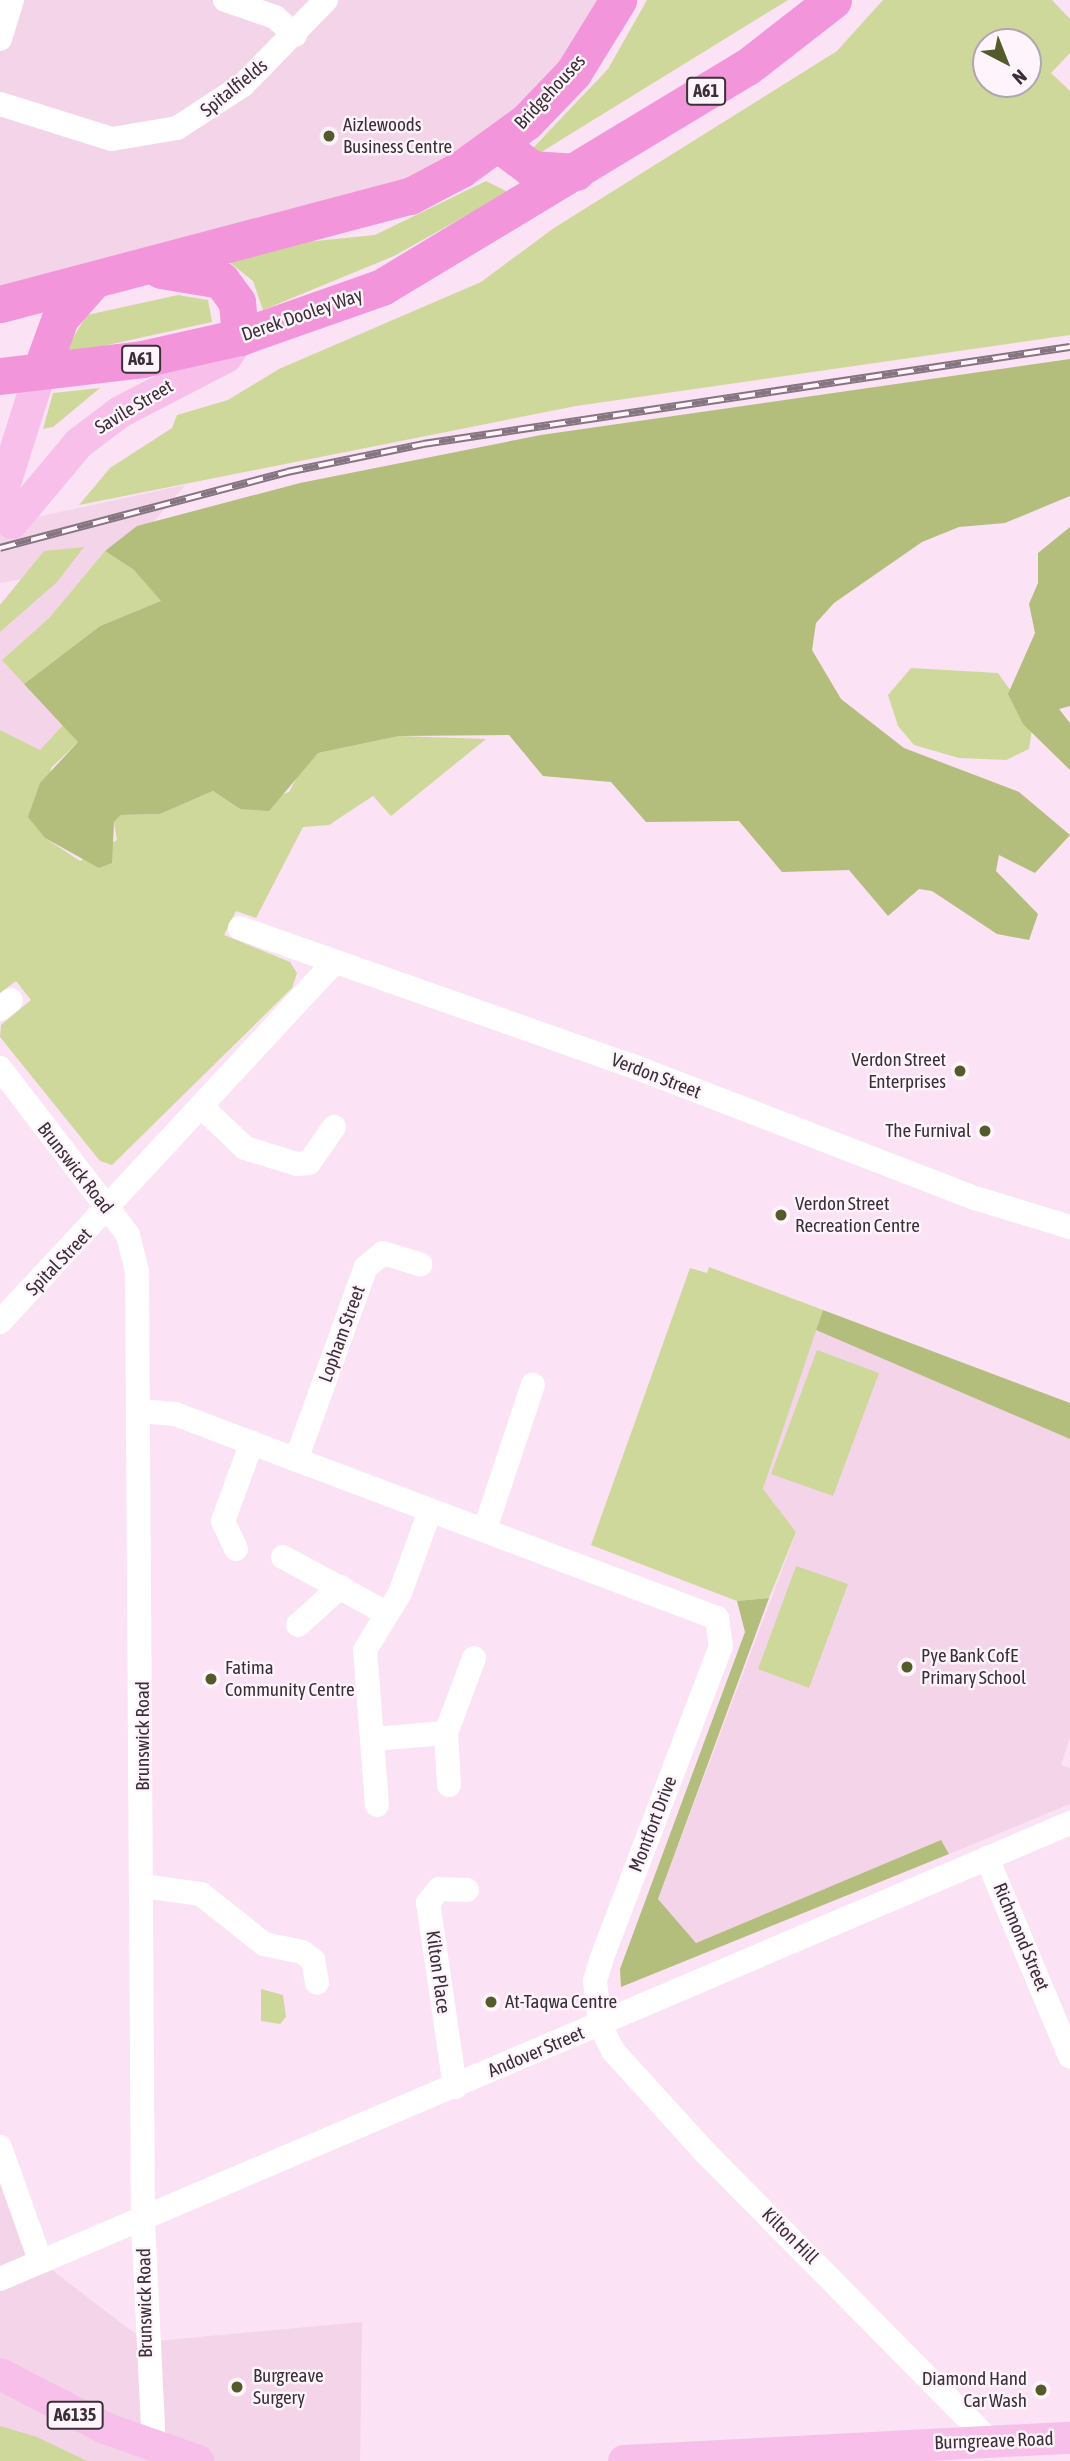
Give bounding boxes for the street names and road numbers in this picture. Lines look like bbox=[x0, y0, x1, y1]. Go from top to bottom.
street label: Bridgehouses bbox=[510, 50, 590, 134]
street label: Spitalfields bbox=[196, 54, 272, 122]
road number: A61 bbox=[685, 76, 727, 106]
street label: Derek Dooley Way bbox=[238, 284, 366, 346]
road number: A61 bbox=[120, 344, 162, 374]
street label: Savile Street bbox=[91, 375, 177, 439]
street label: Verdon Street bbox=[608, 1048, 704, 1104]
street label: Brunswick Road bbox=[32, 1118, 118, 1218]
street label: Spital Street bbox=[21, 1224, 97, 1300]
street label: Lopham Street bbox=[314, 1283, 370, 1385]
street label: Brunswick Road bbox=[132, 1681, 154, 1791]
street label: Montfort Drive bbox=[624, 1773, 682, 1875]
street label: Richmond Street bbox=[988, 1880, 1054, 1994]
street label: Kilton Place bbox=[421, 1929, 455, 2015]
street label: Andover Street bbox=[484, 2021, 588, 2083]
street label: Kilton Hill bbox=[757, 2203, 823, 2269]
street label: Brunswick Road bbox=[133, 2248, 157, 2358]
road number: A6135 bbox=[45, 2400, 105, 2430]
street label: Burngreave Road bbox=[934, 2428, 1054, 2454]

